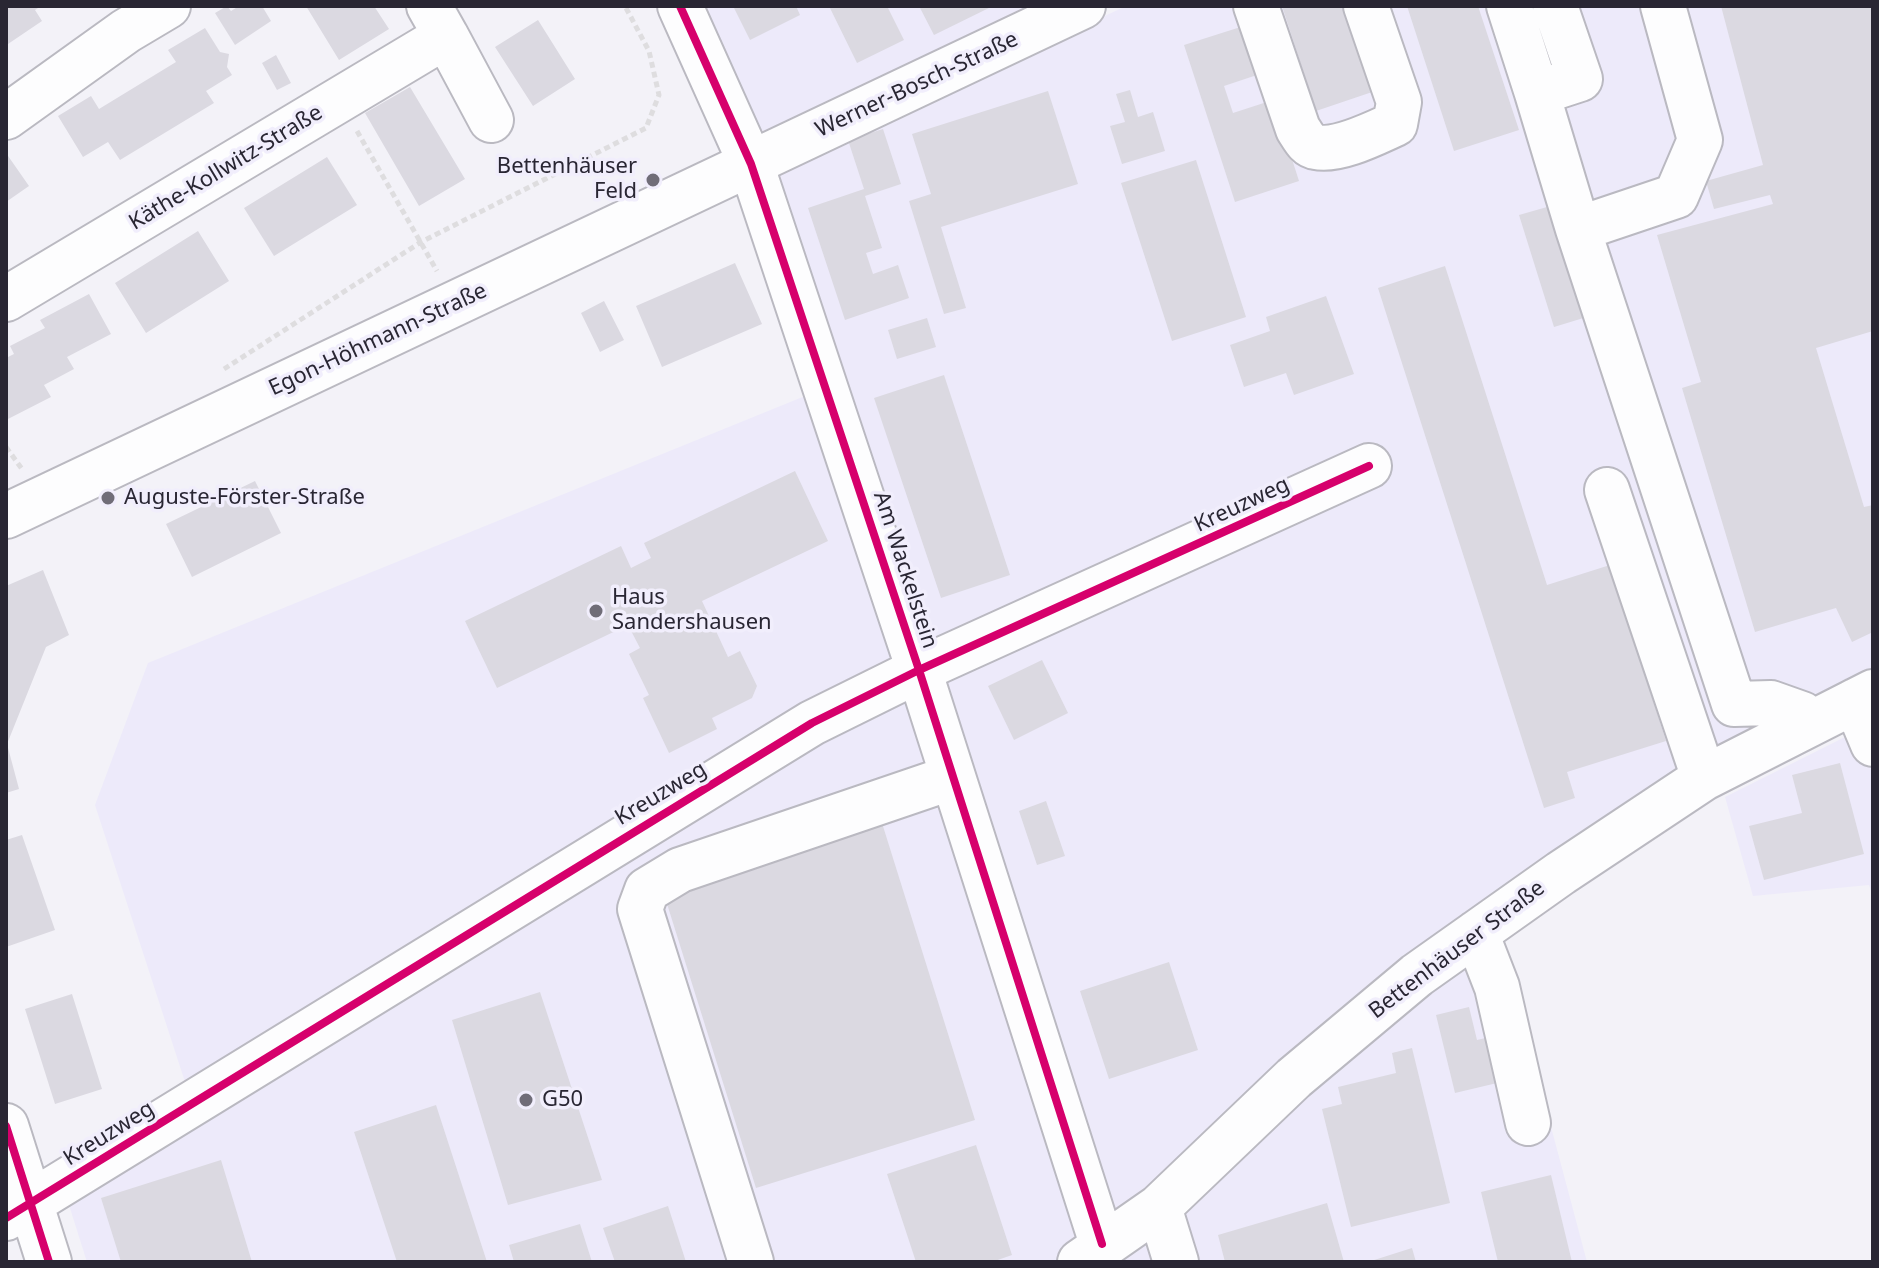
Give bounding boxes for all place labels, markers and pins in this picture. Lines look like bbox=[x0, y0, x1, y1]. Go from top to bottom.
place label: Bettenhäuser Feld bbox=[497, 154, 637, 206]
marker: Bettenhäuser Feld bbox=[644, 171, 662, 189]
place label: Auguste-Förster-Straße bbox=[124, 485, 365, 511]
marker: Auguste-Förster-Straße bbox=[99, 489, 117, 507]
place label: Haus Sandershausen bbox=[612, 585, 772, 636]
marker: Haus Sandershausen bbox=[587, 602, 605, 620]
place label: G50 bbox=[542, 1087, 583, 1113]
marker: G50 bbox=[517, 1091, 535, 1109]

